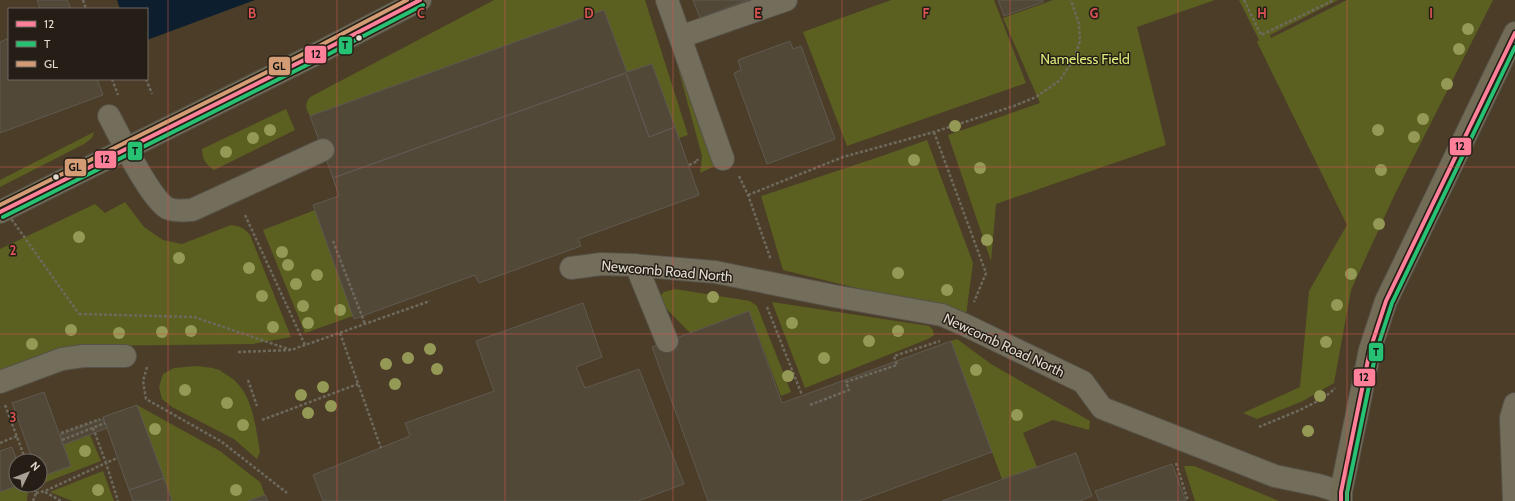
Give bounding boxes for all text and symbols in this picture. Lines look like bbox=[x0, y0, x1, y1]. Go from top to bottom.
text: B bbox=[248, 5, 256, 21]
text: C bbox=[417, 5, 425, 21]
text: D bbox=[584, 5, 594, 21]
text: E bbox=[754, 5, 762, 21]
text: F bbox=[923, 5, 930, 21]
text: G bbox=[1090, 5, 1099, 21]
text: H bbox=[1257, 5, 1267, 21]
text: I bbox=[1429, 5, 1433, 21]
legend bbox=[8, 8, 148, 80]
text: 12 bbox=[44, 16, 54, 31]
unlabelled marker bbox=[354, 33, 364, 43]
text: T bbox=[44, 36, 51, 51]
line badge: T bbox=[338, 36, 353, 55]
text: T bbox=[342, 38, 348, 52]
line badge: 12 bbox=[304, 45, 327, 64]
text: 12 bbox=[311, 47, 321, 61]
park label: Nameless Field bbox=[1040, 50, 1130, 68]
text: GL bbox=[44, 56, 58, 71]
line badge: GL bbox=[268, 56, 291, 76]
text: GL bbox=[273, 59, 286, 73]
line badge: 12 bbox=[1449, 137, 1472, 156]
text: 12 bbox=[1455, 139, 1465, 153]
line badge: T bbox=[127, 141, 143, 161]
text: T bbox=[132, 144, 138, 158]
line badge: 12 bbox=[94, 150, 117, 169]
text: 12 bbox=[100, 152, 110, 166]
line badge: GL bbox=[64, 158, 87, 177]
text: GL bbox=[69, 160, 82, 174]
unlabelled marker bbox=[51, 172, 61, 182]
text: 2 bbox=[10, 242, 17, 258]
street label: Newcomb Road North bbox=[601, 256, 733, 286]
street label: Newcomb Road North bbox=[941, 309, 1067, 381]
line badge: T bbox=[1368, 342, 1384, 362]
text: T bbox=[1373, 345, 1379, 359]
line badge: 12 bbox=[1353, 368, 1376, 387]
text: 12 bbox=[1359, 370, 1369, 384]
text: 3 bbox=[9, 409, 17, 425]
north arrow bbox=[8, 453, 48, 493]
text: N bbox=[28, 459, 43, 474]

